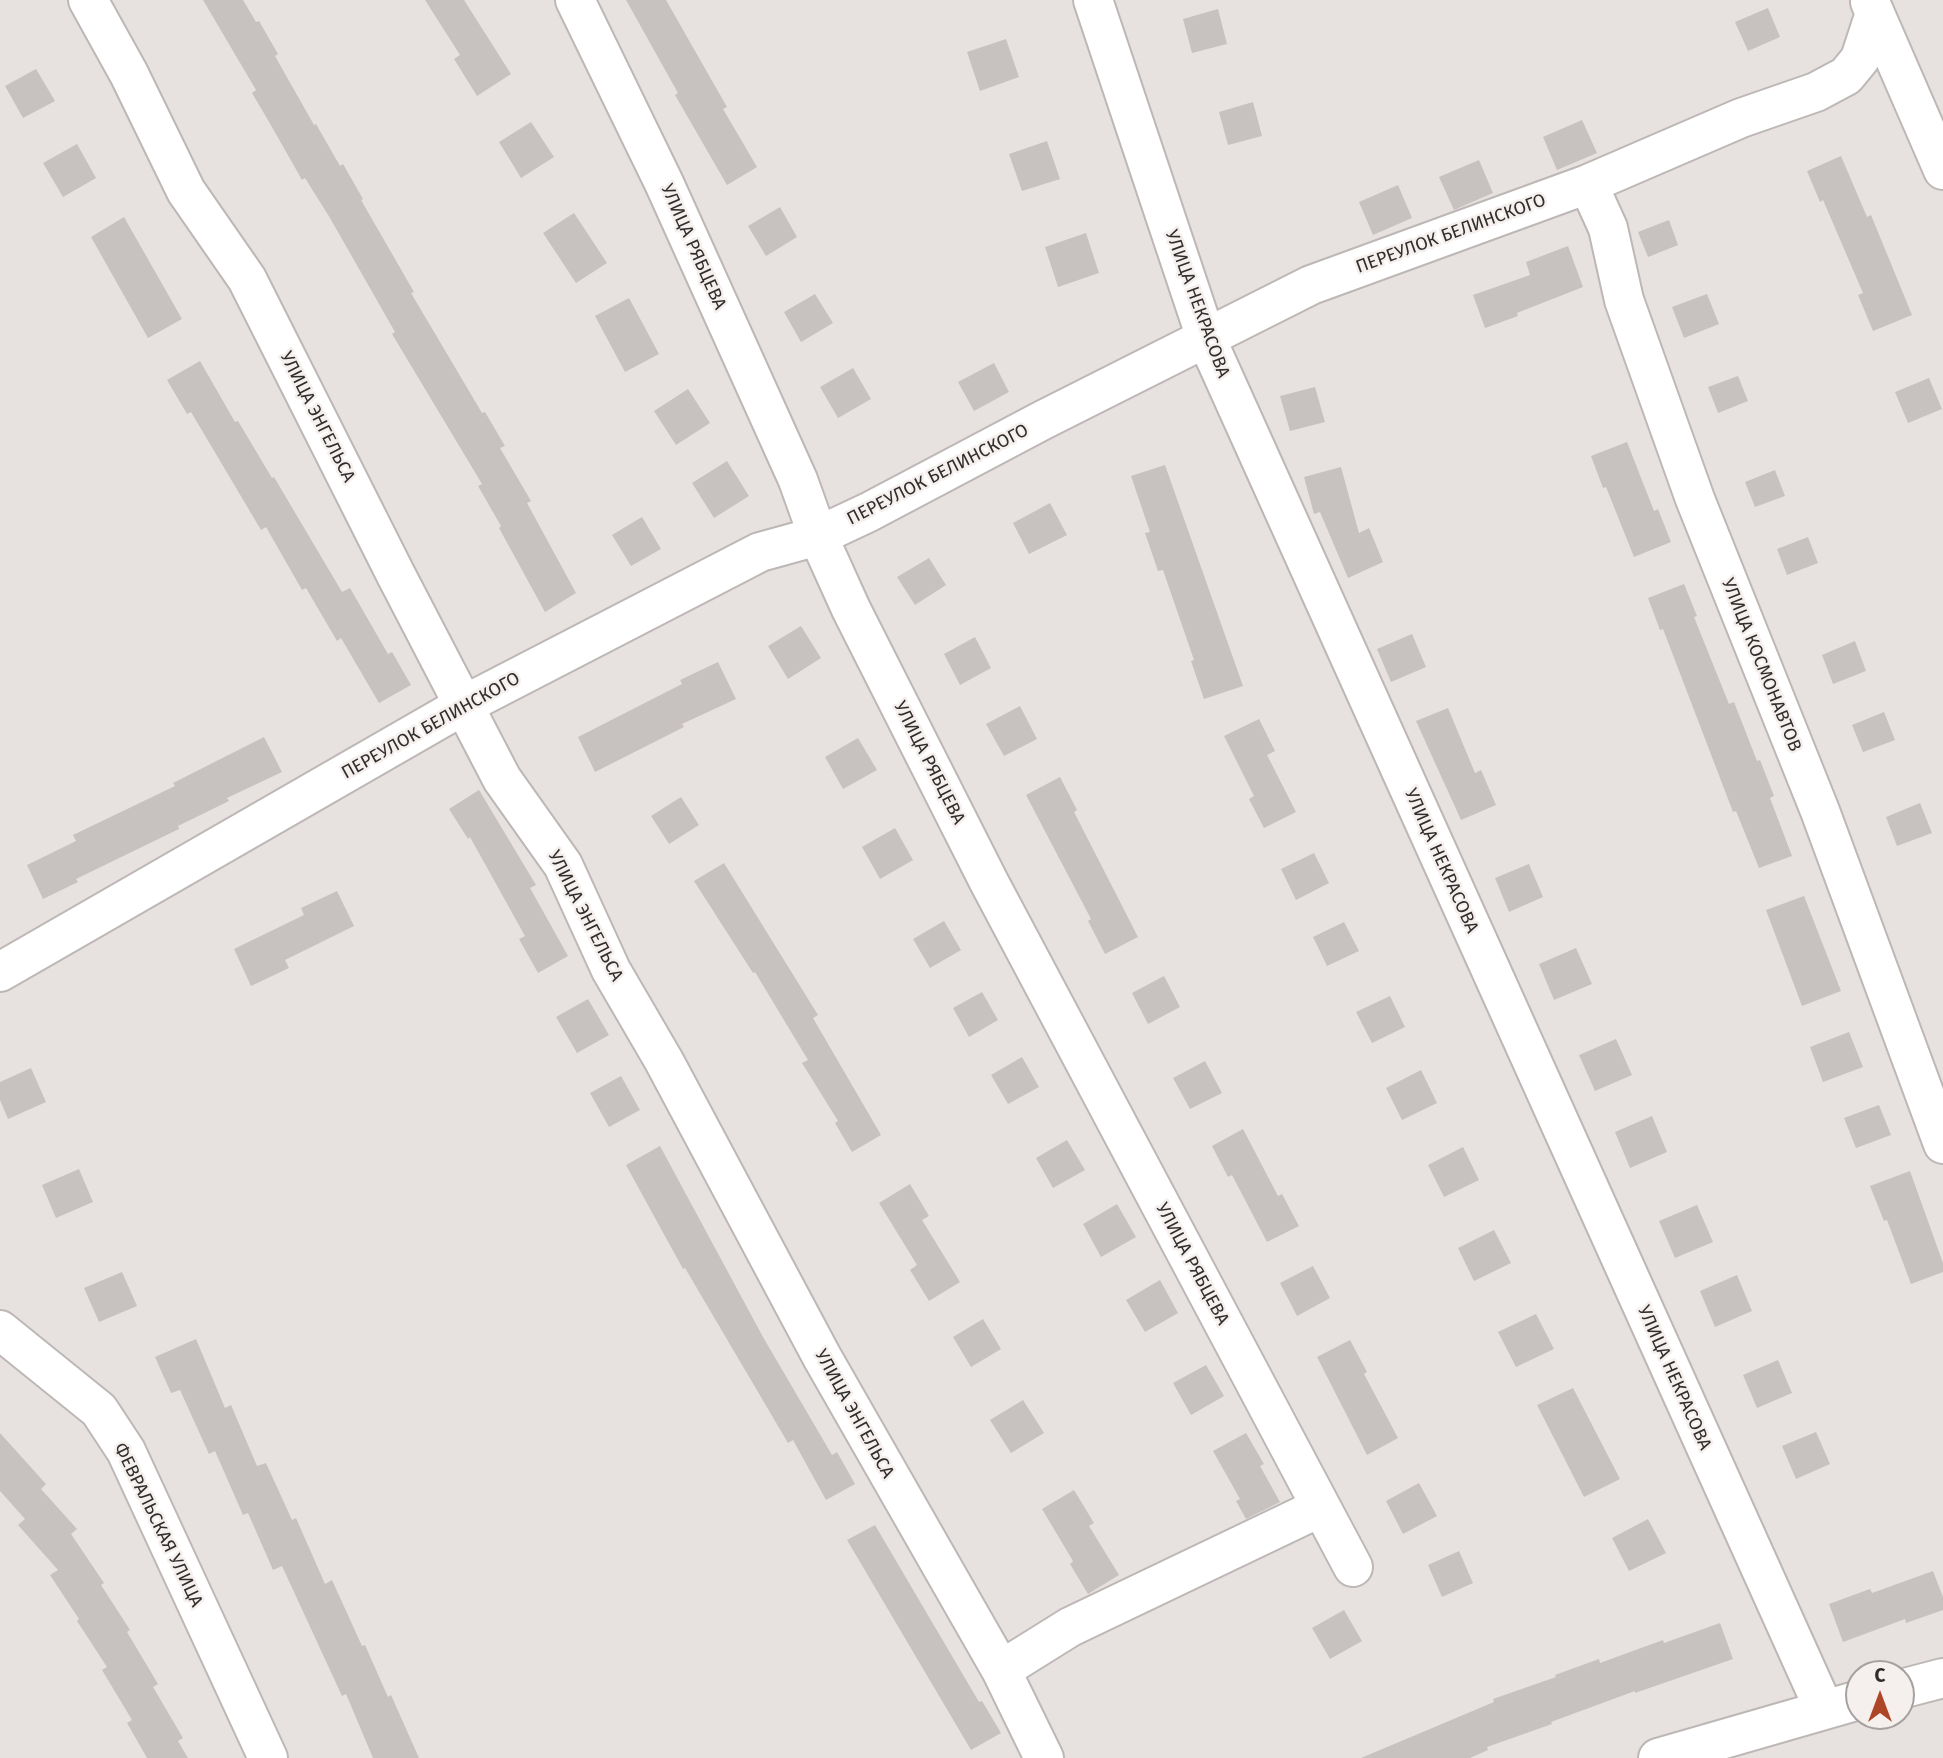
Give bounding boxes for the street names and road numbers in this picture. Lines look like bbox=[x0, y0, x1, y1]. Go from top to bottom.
street label: УЛИЦА РЯБЦЕВА bbox=[656, 181, 730, 313]
street label: ПЕРЕУЛОК БЕЛИНСКОГО bbox=[1353, 190, 1549, 278]
street label: УЛИЦА НЕКРАСОВА bbox=[1160, 227, 1234, 381]
street label: УЛИЦА ЭНГЕЛЬСА bbox=[275, 348, 359, 486]
street label: ПЕРЕУЛОК БЕЛИНСКОГО bbox=[844, 420, 1032, 530]
street label: УЛИЦА КОСМОНАВТОВ bbox=[1716, 575, 1806, 755]
street label: ПЕРЕУЛОК БЕЛИНСКОГО bbox=[338, 668, 524, 784]
street label: УЛИЦА РЯБЦЕВА bbox=[889, 698, 969, 828]
street label: УЛИЦА НЕКРАСОВА bbox=[1399, 785, 1483, 937]
street label: УЛИЦА ЭНГЕЛЬСА bbox=[543, 847, 627, 985]
street label: УЛИЦА РЯБЦЕВА bbox=[1151, 1199, 1233, 1329]
street label: УЛИЦА НЕКРАСОВА bbox=[1632, 1302, 1716, 1454]
street label: УЛИЦА ЭНГЕЛЬСА bbox=[810, 1346, 898, 1482]
street label: ФЕВРАЛЬСКАЯ УЛИЦА bbox=[109, 1440, 207, 1610]

